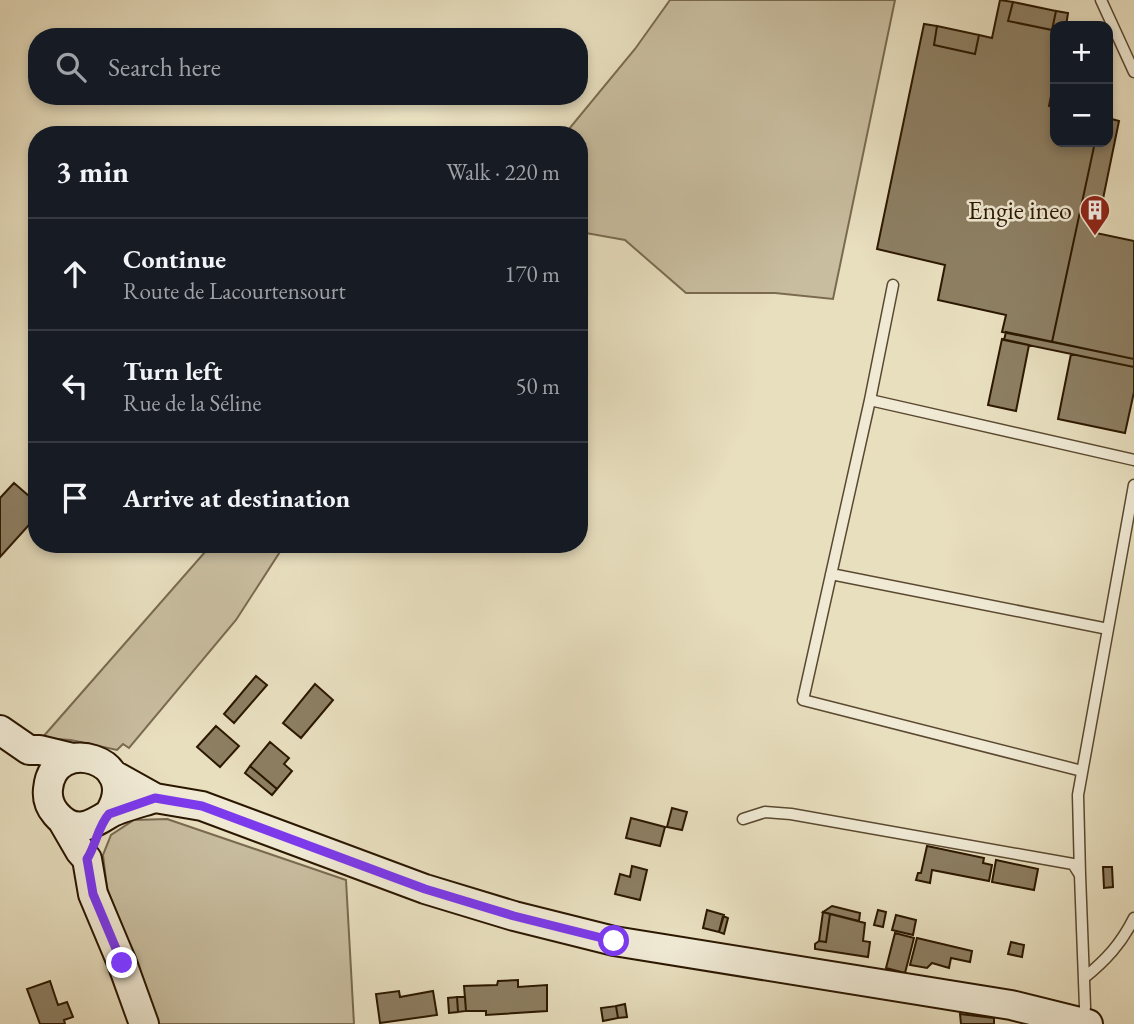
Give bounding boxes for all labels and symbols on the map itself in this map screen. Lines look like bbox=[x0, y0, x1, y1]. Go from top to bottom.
place label: Engie ineo bbox=[968, 193, 1072, 227]
building icon: Engie ineo bbox=[1078, 193, 1112, 237]
route start bbox=[598, 925, 629, 956]
route end bbox=[106, 947, 137, 978]

